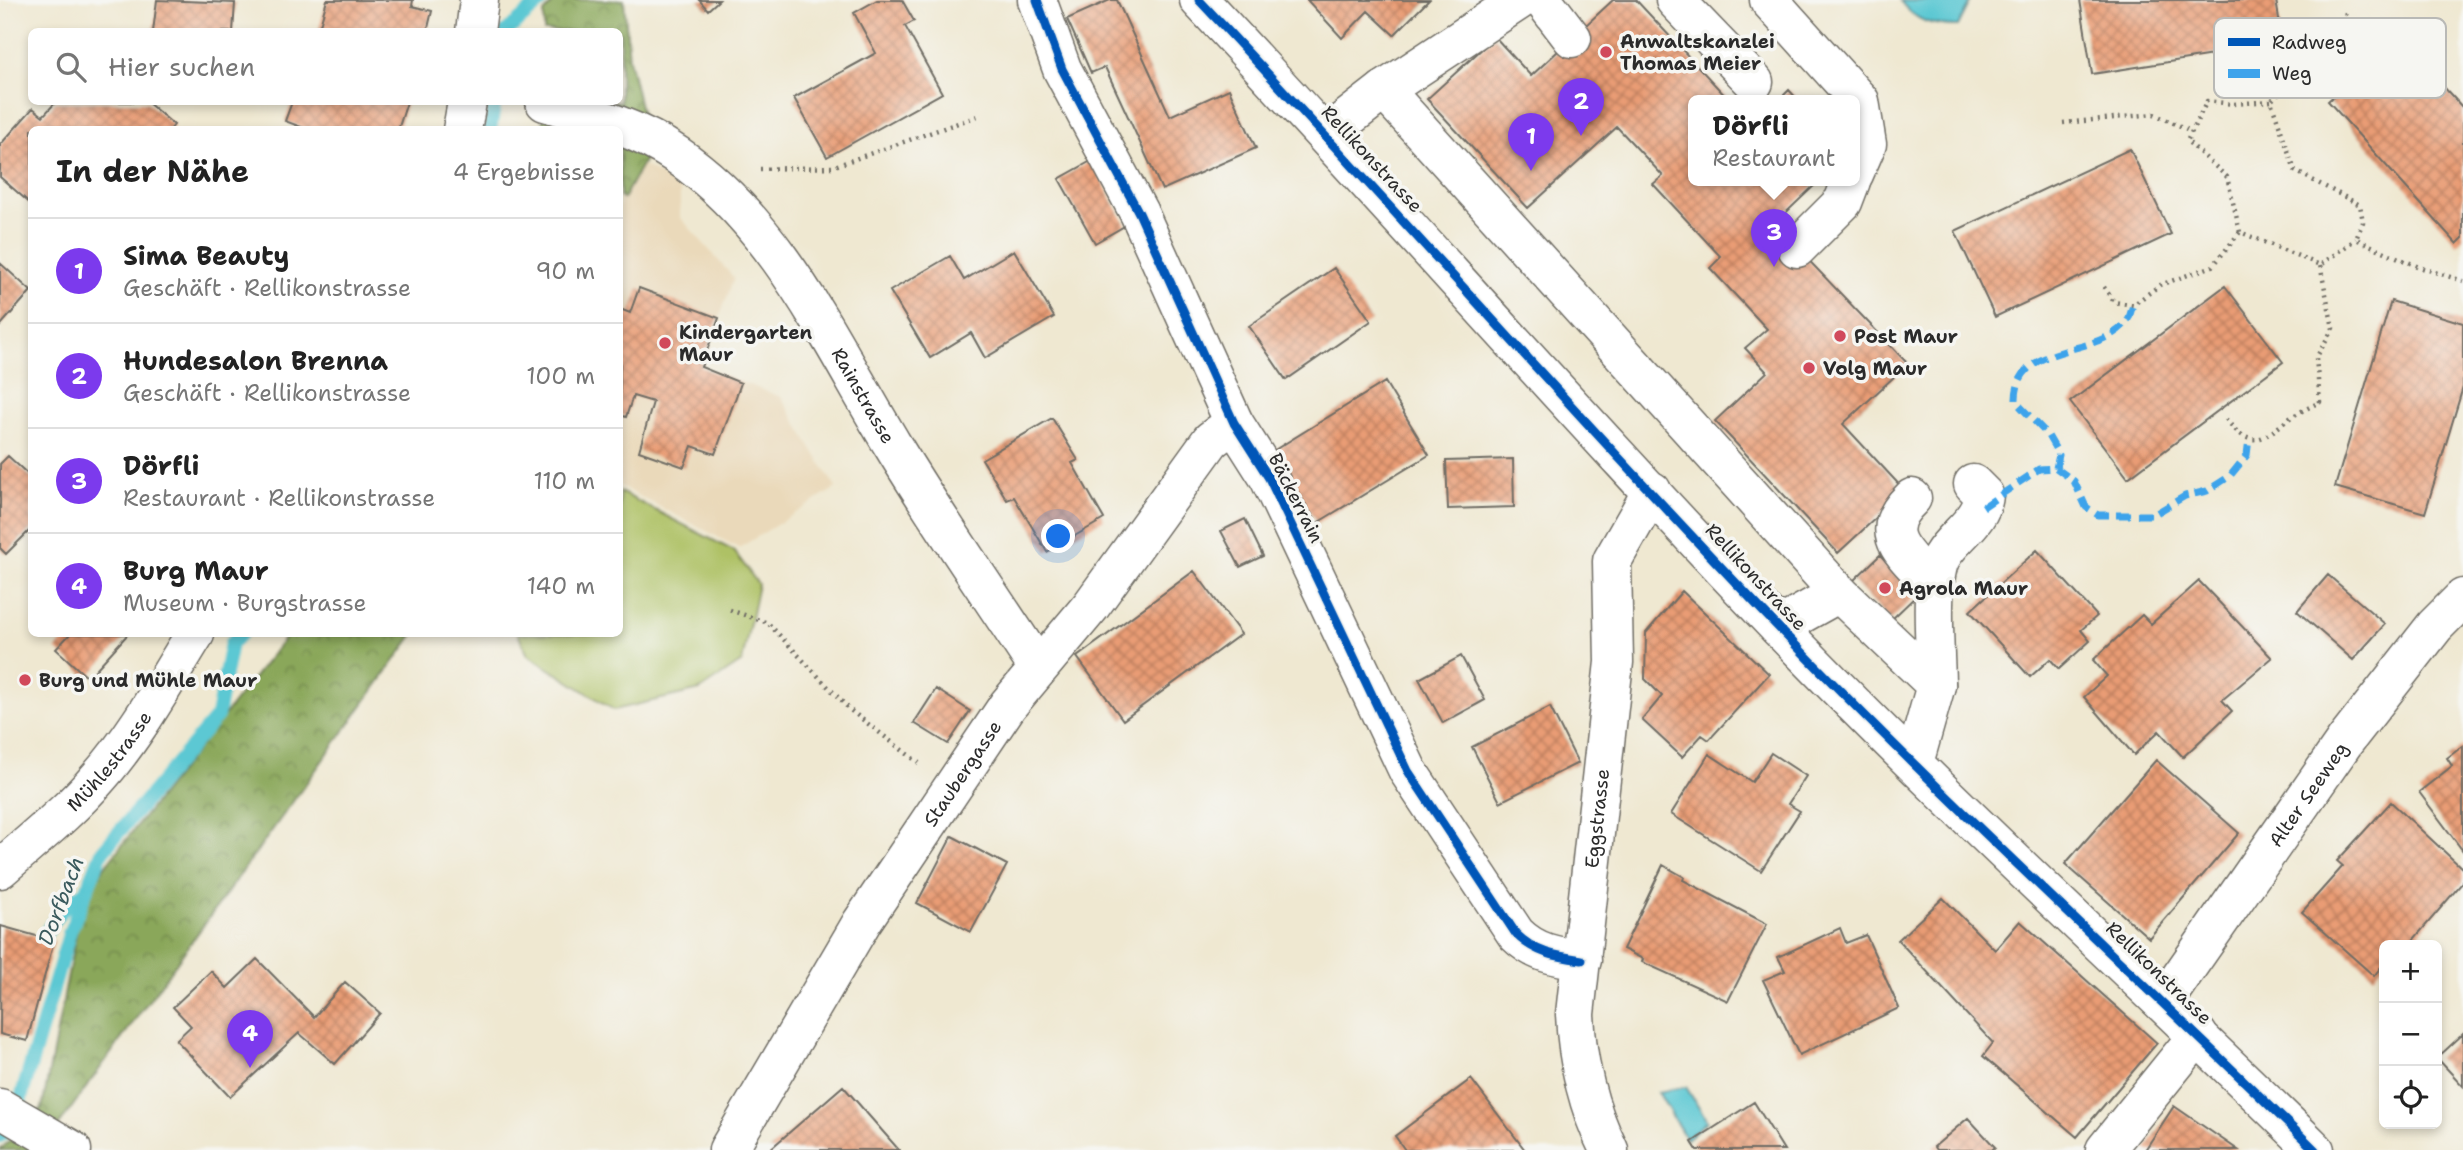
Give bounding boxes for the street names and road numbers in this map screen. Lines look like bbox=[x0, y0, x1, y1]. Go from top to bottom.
street label: Rellikonstrasse bbox=[1316, 100, 1428, 218]
street label: Rainstrasse bbox=[826, 343, 901, 448]
street label: Bäckerrain bbox=[1263, 449, 1329, 547]
street label: Rellikonstrasse bbox=[1700, 518, 1812, 636]
street label: Mühlestrasse bbox=[61, 706, 157, 817]
street label: Staubergasse bbox=[918, 715, 1007, 831]
street label: Alter Seeweg bbox=[2263, 737, 2353, 852]
street label: Eggstrasse bbox=[1579, 767, 1615, 869]
street label: Rellikonstrasse bbox=[2101, 916, 2217, 1030]

